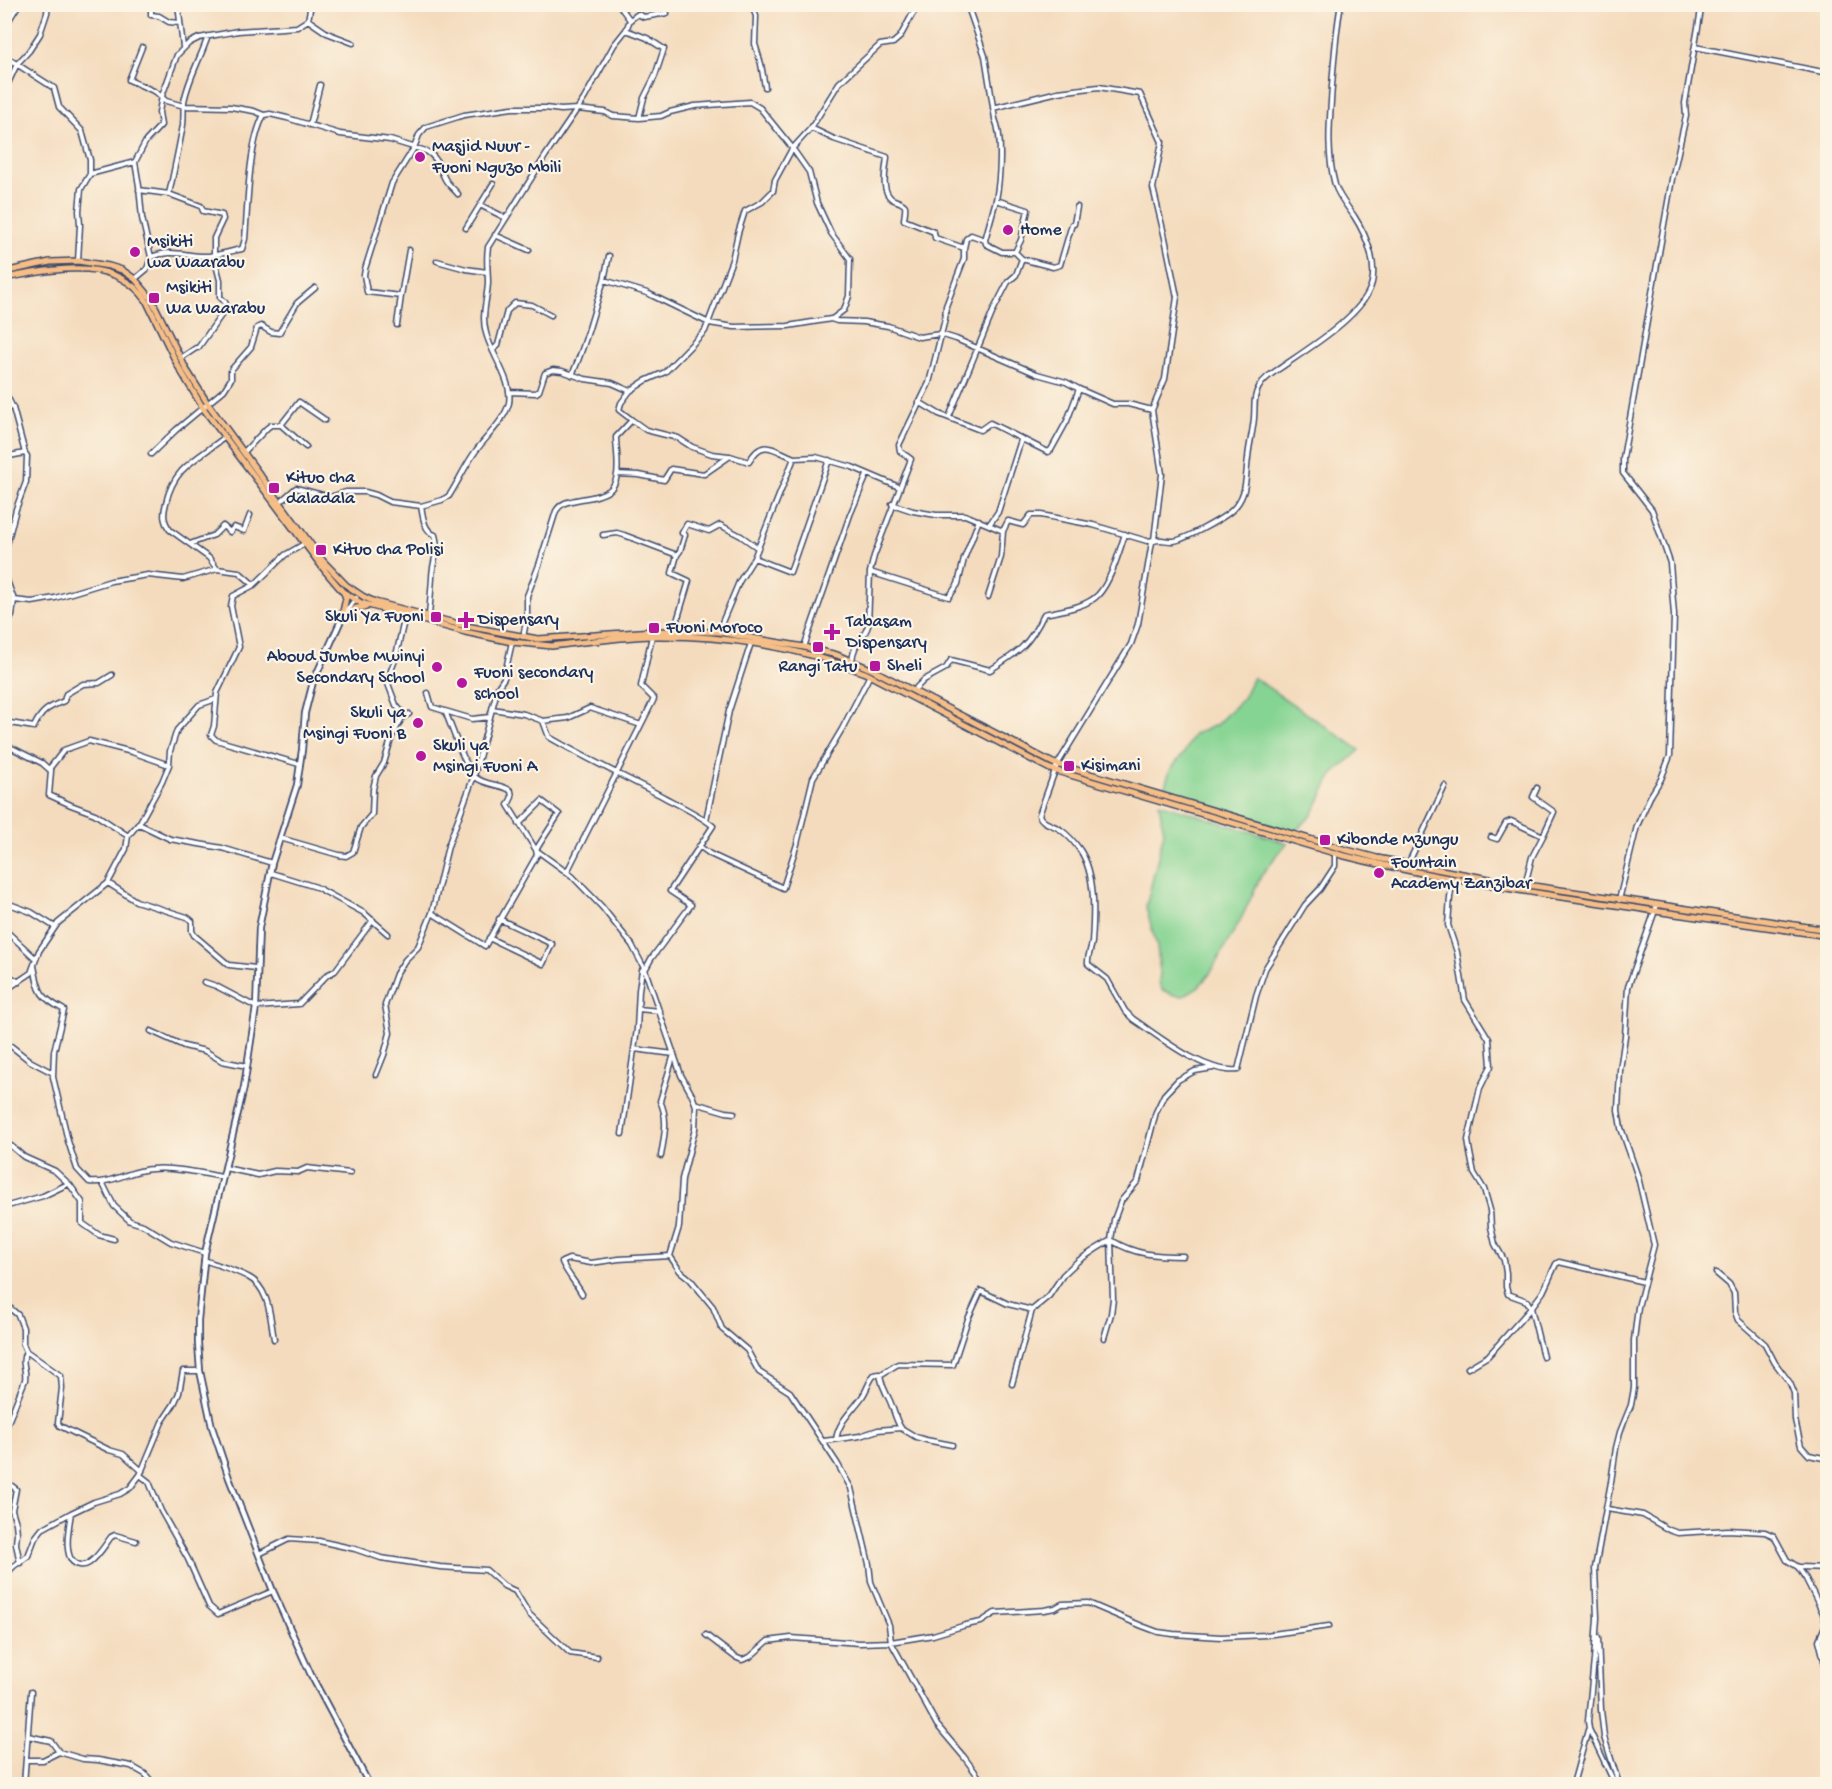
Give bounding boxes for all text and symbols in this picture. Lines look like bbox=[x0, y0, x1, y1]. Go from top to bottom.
place label: Masjid Nuur - Fuoni Nguzo Mbili bbox=[431, 137, 562, 179]
marker: Masjid Nuur - Fuoni Nguzo Mbili bbox=[413, 150, 427, 164]
place label: Home bbox=[1020, 220, 1062, 241]
marker: Home bbox=[1001, 223, 1015, 237]
place label: Msikiti wa Waarabu bbox=[147, 232, 245, 274]
marker: Msikiti wa Waarabu bbox=[128, 245, 142, 259]
place label: Msikiti Wa Waarabu bbox=[166, 278, 266, 320]
marker: Msikiti Wa Waarabu bbox=[147, 291, 161, 305]
place label: Kituo cha daladala bbox=[286, 468, 356, 510]
marker: Kituo cha daladala bbox=[267, 481, 281, 495]
place label: Kituo cha Polisi bbox=[333, 540, 444, 561]
marker: Kituo cha Polisi bbox=[314, 543, 328, 557]
place label: Skuli Ya Fuoni bbox=[325, 607, 424, 628]
marker: Skuli Ya Fuoni bbox=[429, 610, 443, 624]
place label: Dispensary bbox=[477, 610, 559, 631]
place label: Tabasam Dispensary bbox=[845, 612, 927, 654]
marker: Dispensary bbox=[459, 613, 473, 627]
place label: Fuoni Moroco bbox=[665, 618, 763, 639]
marker: Fuoni Moroco bbox=[647, 621, 661, 635]
marker: Tabasam Dispensary bbox=[823, 623, 841, 641]
marker: Rangi Tatu bbox=[811, 640, 825, 654]
place label: Aboud Jumbe Mwinyi Secondary School bbox=[267, 647, 425, 689]
place label: Sheli bbox=[887, 656, 922, 677]
place label: Rangi Tatu bbox=[778, 657, 858, 678]
marker: Sheli bbox=[868, 659, 882, 673]
marker: Aboud Jumbe Mwinyi Secondary School bbox=[430, 660, 444, 674]
place label: Fuoni secondary school bbox=[473, 663, 594, 705]
marker: Fuoni secondary school bbox=[455, 676, 469, 690]
place label: Skuli ya Msingi Fuoni B bbox=[303, 703, 407, 745]
marker: Skuli ya Msingi Fuoni B bbox=[411, 716, 425, 730]
place label: Skuli ya Msingi Fuoni A bbox=[433, 736, 539, 778]
marker: Skuli ya Msingi Fuoni A bbox=[414, 749, 428, 763]
place label: Kisimani bbox=[1081, 756, 1141, 777]
marker: Kisimani bbox=[1062, 759, 1076, 773]
place label: Kibonde Mzungu bbox=[1337, 830, 1459, 851]
marker: Kibonde Mzungu bbox=[1318, 833, 1332, 847]
place label: Fountain Academy Zanzibar bbox=[1390, 853, 1533, 895]
marker: Fountain Academy Zanzibar bbox=[1372, 866, 1386, 880]

